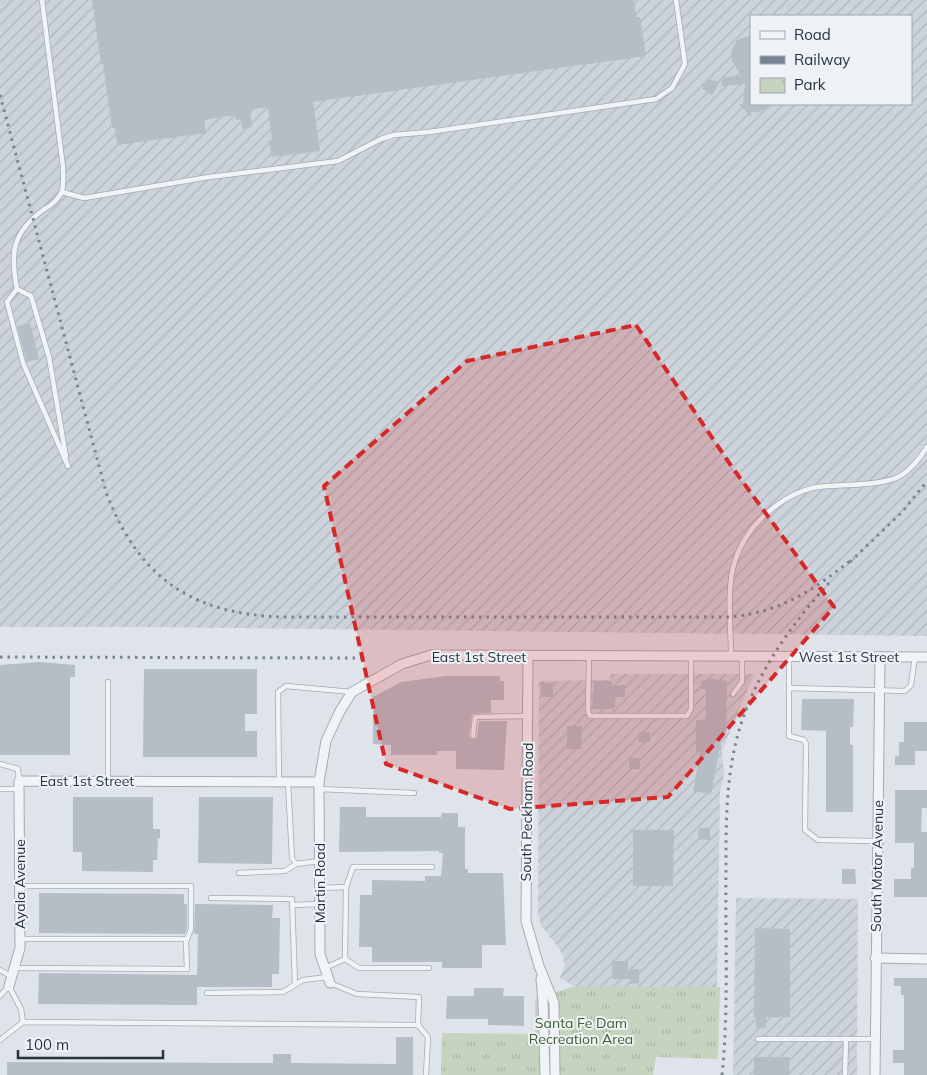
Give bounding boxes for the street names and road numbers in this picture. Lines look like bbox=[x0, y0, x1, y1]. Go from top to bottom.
street label: East 1st Street bbox=[432, 648, 526, 666]
street label: West 1st Street bbox=[799, 648, 899, 666]
street label: South Peckham Road bbox=[517, 742, 537, 882]
street label: East 1st Street bbox=[40, 772, 134, 790]
street label: South Motor Avenue bbox=[867, 800, 887, 932]
street label: Ayala Avenue bbox=[11, 839, 29, 929]
street label: Martin Road bbox=[311, 843, 329, 923]

